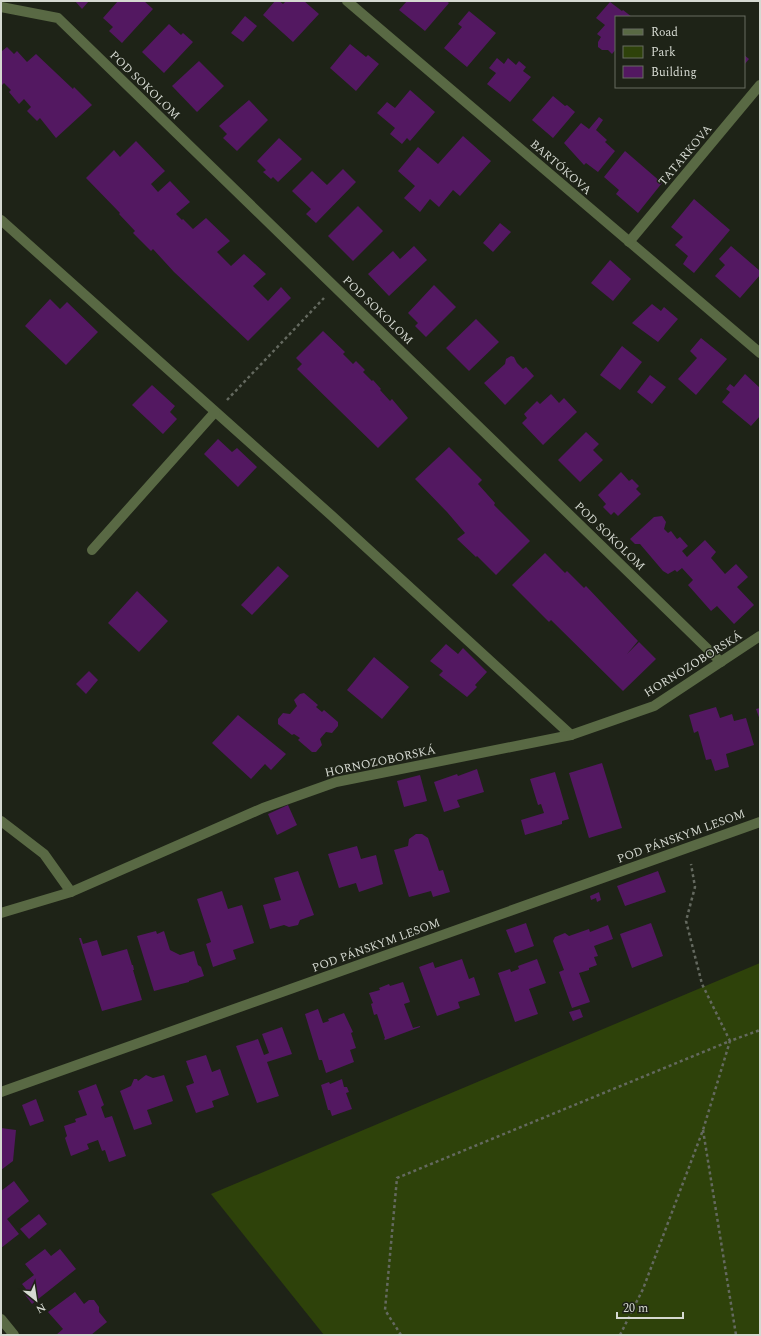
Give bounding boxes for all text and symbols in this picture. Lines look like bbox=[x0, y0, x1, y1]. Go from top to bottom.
legend bbox=[615, 16, 745, 88]
text: Road bbox=[651, 23, 678, 42]
text: Park bbox=[651, 43, 676, 62]
street label: POD SOKOLOM bbox=[105, 46, 184, 124]
text: Building bbox=[651, 63, 697, 82]
street label: TATARKOVA bbox=[654, 120, 717, 190]
street label: BARTÓKOVA bbox=[526, 135, 596, 200]
street label: POD SOKOLOM bbox=[338, 271, 417, 349]
street label: POD SOKOLOM bbox=[570, 497, 649, 575]
street label: HORNOZOBORSKÁ bbox=[640, 627, 746, 702]
street label: HORNOZOBORSKÁ bbox=[323, 740, 437, 782]
street label: POD PÁNSKYM LESOM bbox=[614, 804, 748, 869]
street label: POD PÁNSKYM LESOM bbox=[309, 913, 443, 978]
north arrow bbox=[16, 1280, 56, 1320]
scale bar bbox=[617, 1294, 683, 1320]
text: N bbox=[33, 1299, 49, 1318]
text: 20 m bbox=[623, 1299, 648, 1318]

